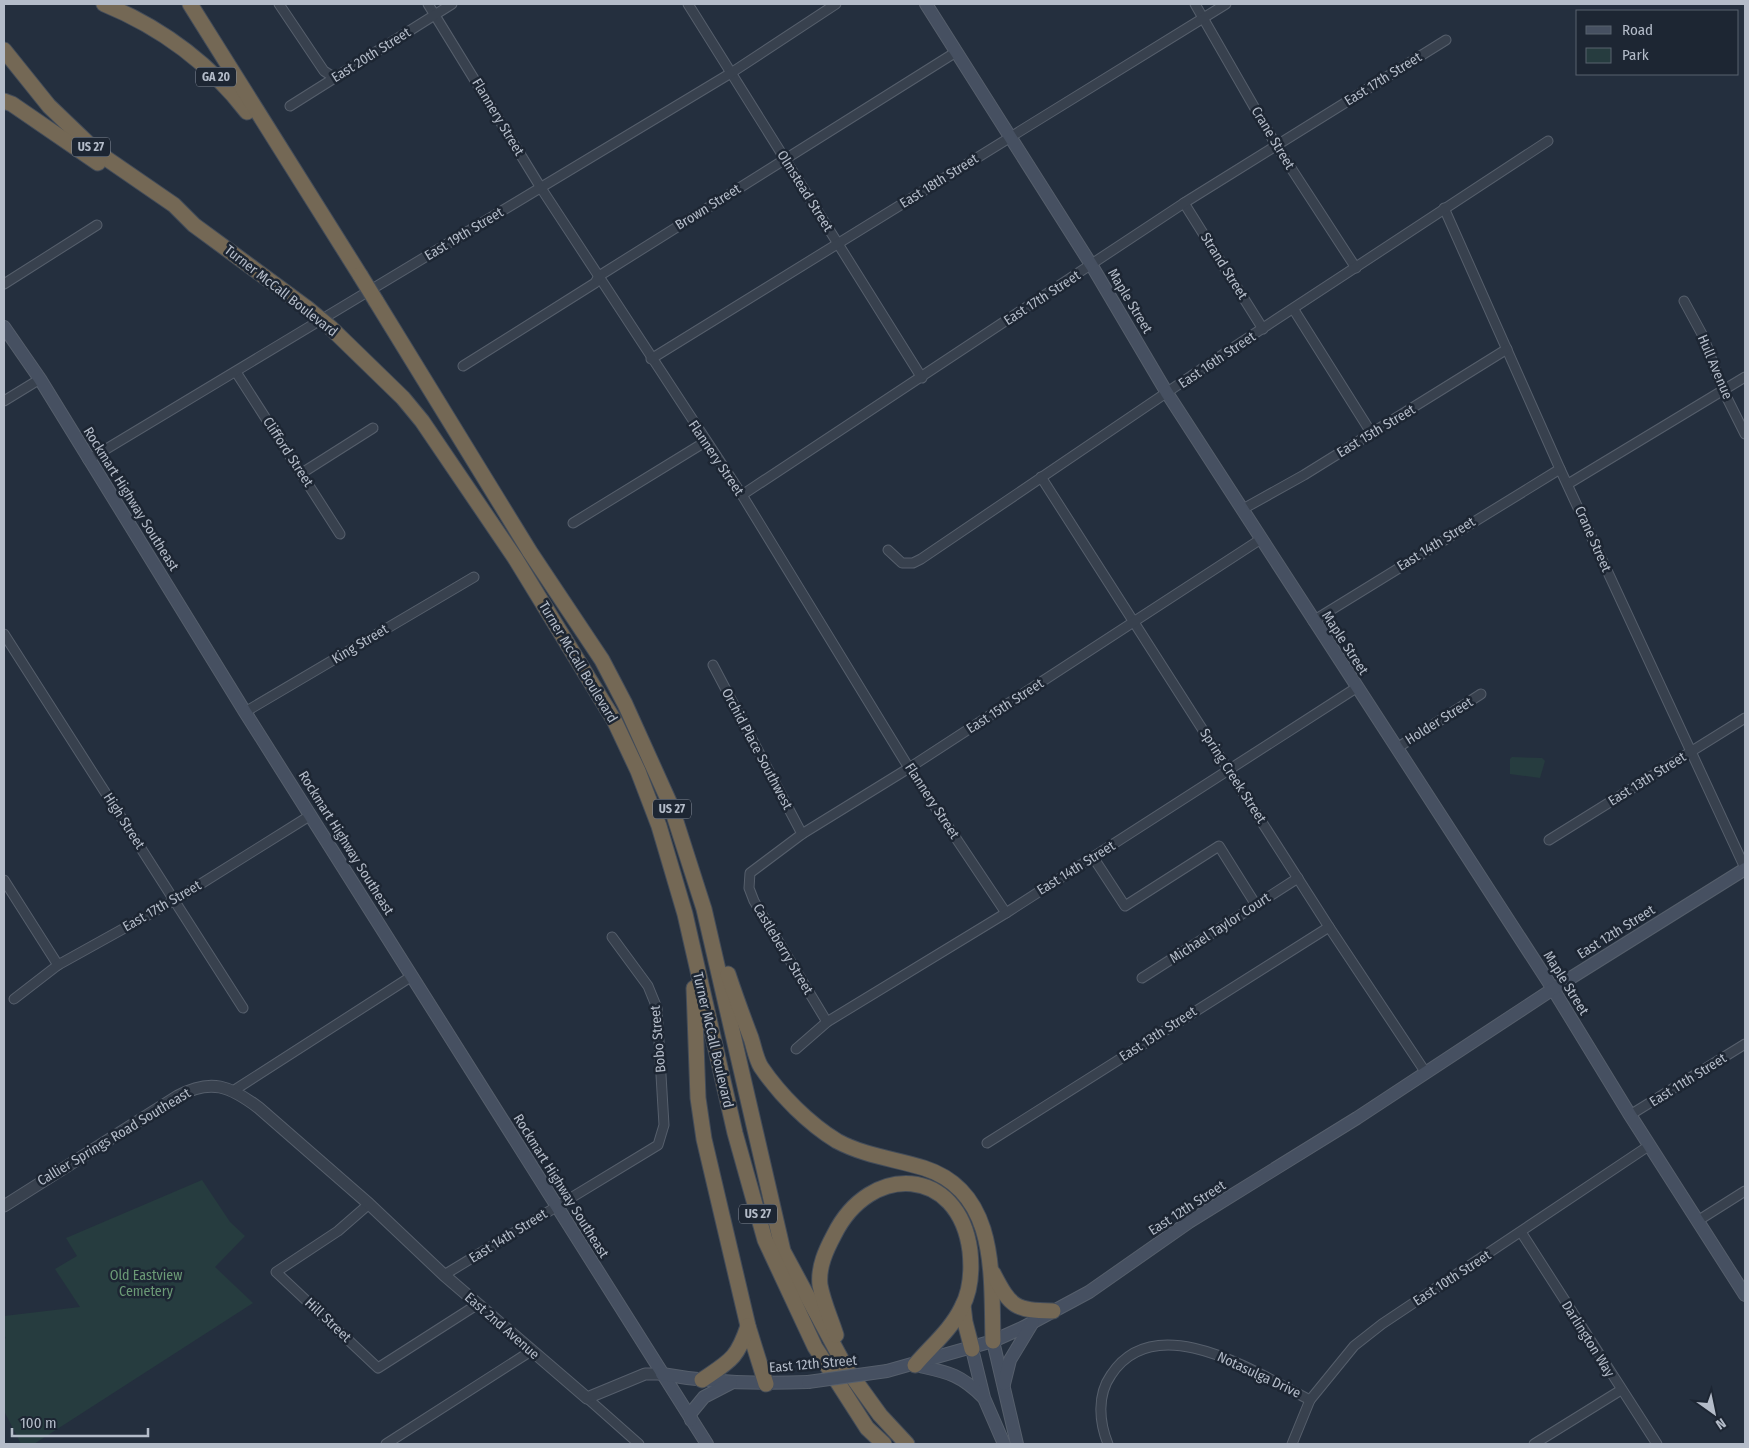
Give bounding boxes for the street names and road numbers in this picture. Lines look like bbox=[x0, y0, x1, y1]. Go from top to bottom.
street label: East 20th Street bbox=[328, 24, 414, 86]
street label: East 17th Street bbox=[1341, 48, 1425, 109]
road number: GA 20 bbox=[196, 68, 236, 86]
street label: Flannery Street bbox=[468, 75, 528, 159]
street label: Crane Street bbox=[1248, 104, 1299, 173]
road number: US 27 bbox=[72, 138, 110, 156]
street label: Olmstead Street bbox=[773, 147, 837, 235]
street label: East 18th Street bbox=[897, 150, 982, 212]
street label: Brown Street bbox=[672, 180, 744, 234]
street label: East 19th Street bbox=[421, 204, 507, 264]
street label: Strand Street bbox=[1197, 230, 1251, 303]
street label: Turner McCall Boulevard bbox=[221, 242, 341, 340]
street label: Maple Street bbox=[1104, 266, 1156, 337]
street label: East 17th Street bbox=[1001, 267, 1084, 329]
street label: East 16th Street bbox=[1175, 328, 1259, 392]
street label: Hull Avenue bbox=[1694, 332, 1736, 402]
street label: East 15th Street bbox=[1334, 401, 1419, 461]
street label: Clifford Street bbox=[259, 414, 317, 490]
street label: Flannery Street bbox=[685, 417, 748, 499]
street label: Rockmart Highway Southeast bbox=[80, 424, 183, 574]
street label: Crane Street bbox=[1571, 503, 1615, 575]
street label: East 14th Street bbox=[1394, 513, 1479, 575]
street label: Turner McCall Boulevard bbox=[535, 598, 621, 726]
street label: Maple Street bbox=[1318, 608, 1372, 678]
street label: King Street bbox=[329, 620, 392, 667]
street label: East 15th Street bbox=[963, 675, 1047, 737]
street label: Orchid Place Southwest bbox=[718, 685, 796, 813]
street label: Holder Street bbox=[1402, 693, 1476, 748]
street label: Spring Creek Street bbox=[1196, 725, 1270, 827]
street label: East 13th Street bbox=[1605, 748, 1689, 810]
street label: Flannery Street bbox=[901, 760, 963, 842]
street label: Rockmart Highway Southeast bbox=[295, 768, 398, 918]
street label: High Street bbox=[100, 790, 149, 853]
road number: US 27 bbox=[653, 800, 691, 819]
street label: East 14th Street bbox=[1034, 837, 1119, 899]
street label: East 17th Street bbox=[120, 876, 205, 935]
street label: Michael Taylor Court bbox=[1167, 889, 1274, 967]
street label: Castleberry Street bbox=[749, 901, 817, 998]
street label: East 12th Street bbox=[1574, 901, 1658, 963]
street label: Maple Street bbox=[1540, 948, 1593, 1019]
street label: Turner McCall Boulevard bbox=[689, 971, 737, 1109]
street label: East 13th Street bbox=[1116, 1003, 1200, 1065]
street label: Bobo Street bbox=[647, 1004, 669, 1073]
street label: East 11th Street bbox=[1646, 1049, 1730, 1110]
street label: Callier Springs Road Southeast bbox=[34, 1084, 194, 1190]
street label: Rockmart Highway Southeast bbox=[510, 1111, 613, 1261]
street label: East 12th Street bbox=[1145, 1177, 1229, 1239]
road number: US 27 bbox=[739, 1204, 777, 1224]
street label: East 14th Street bbox=[466, 1205, 551, 1267]
street label: East 10th Street bbox=[1410, 1246, 1494, 1309]
street label: East 2nd Avenue bbox=[461, 1289, 543, 1363]
street label: Hill Street bbox=[301, 1294, 355, 1346]
street label: Darlington Way bbox=[1558, 1298, 1618, 1381]
street label: Notasulga Drive bbox=[1215, 1348, 1304, 1402]
street label: East 12th Street bbox=[768, 1352, 858, 1376]

